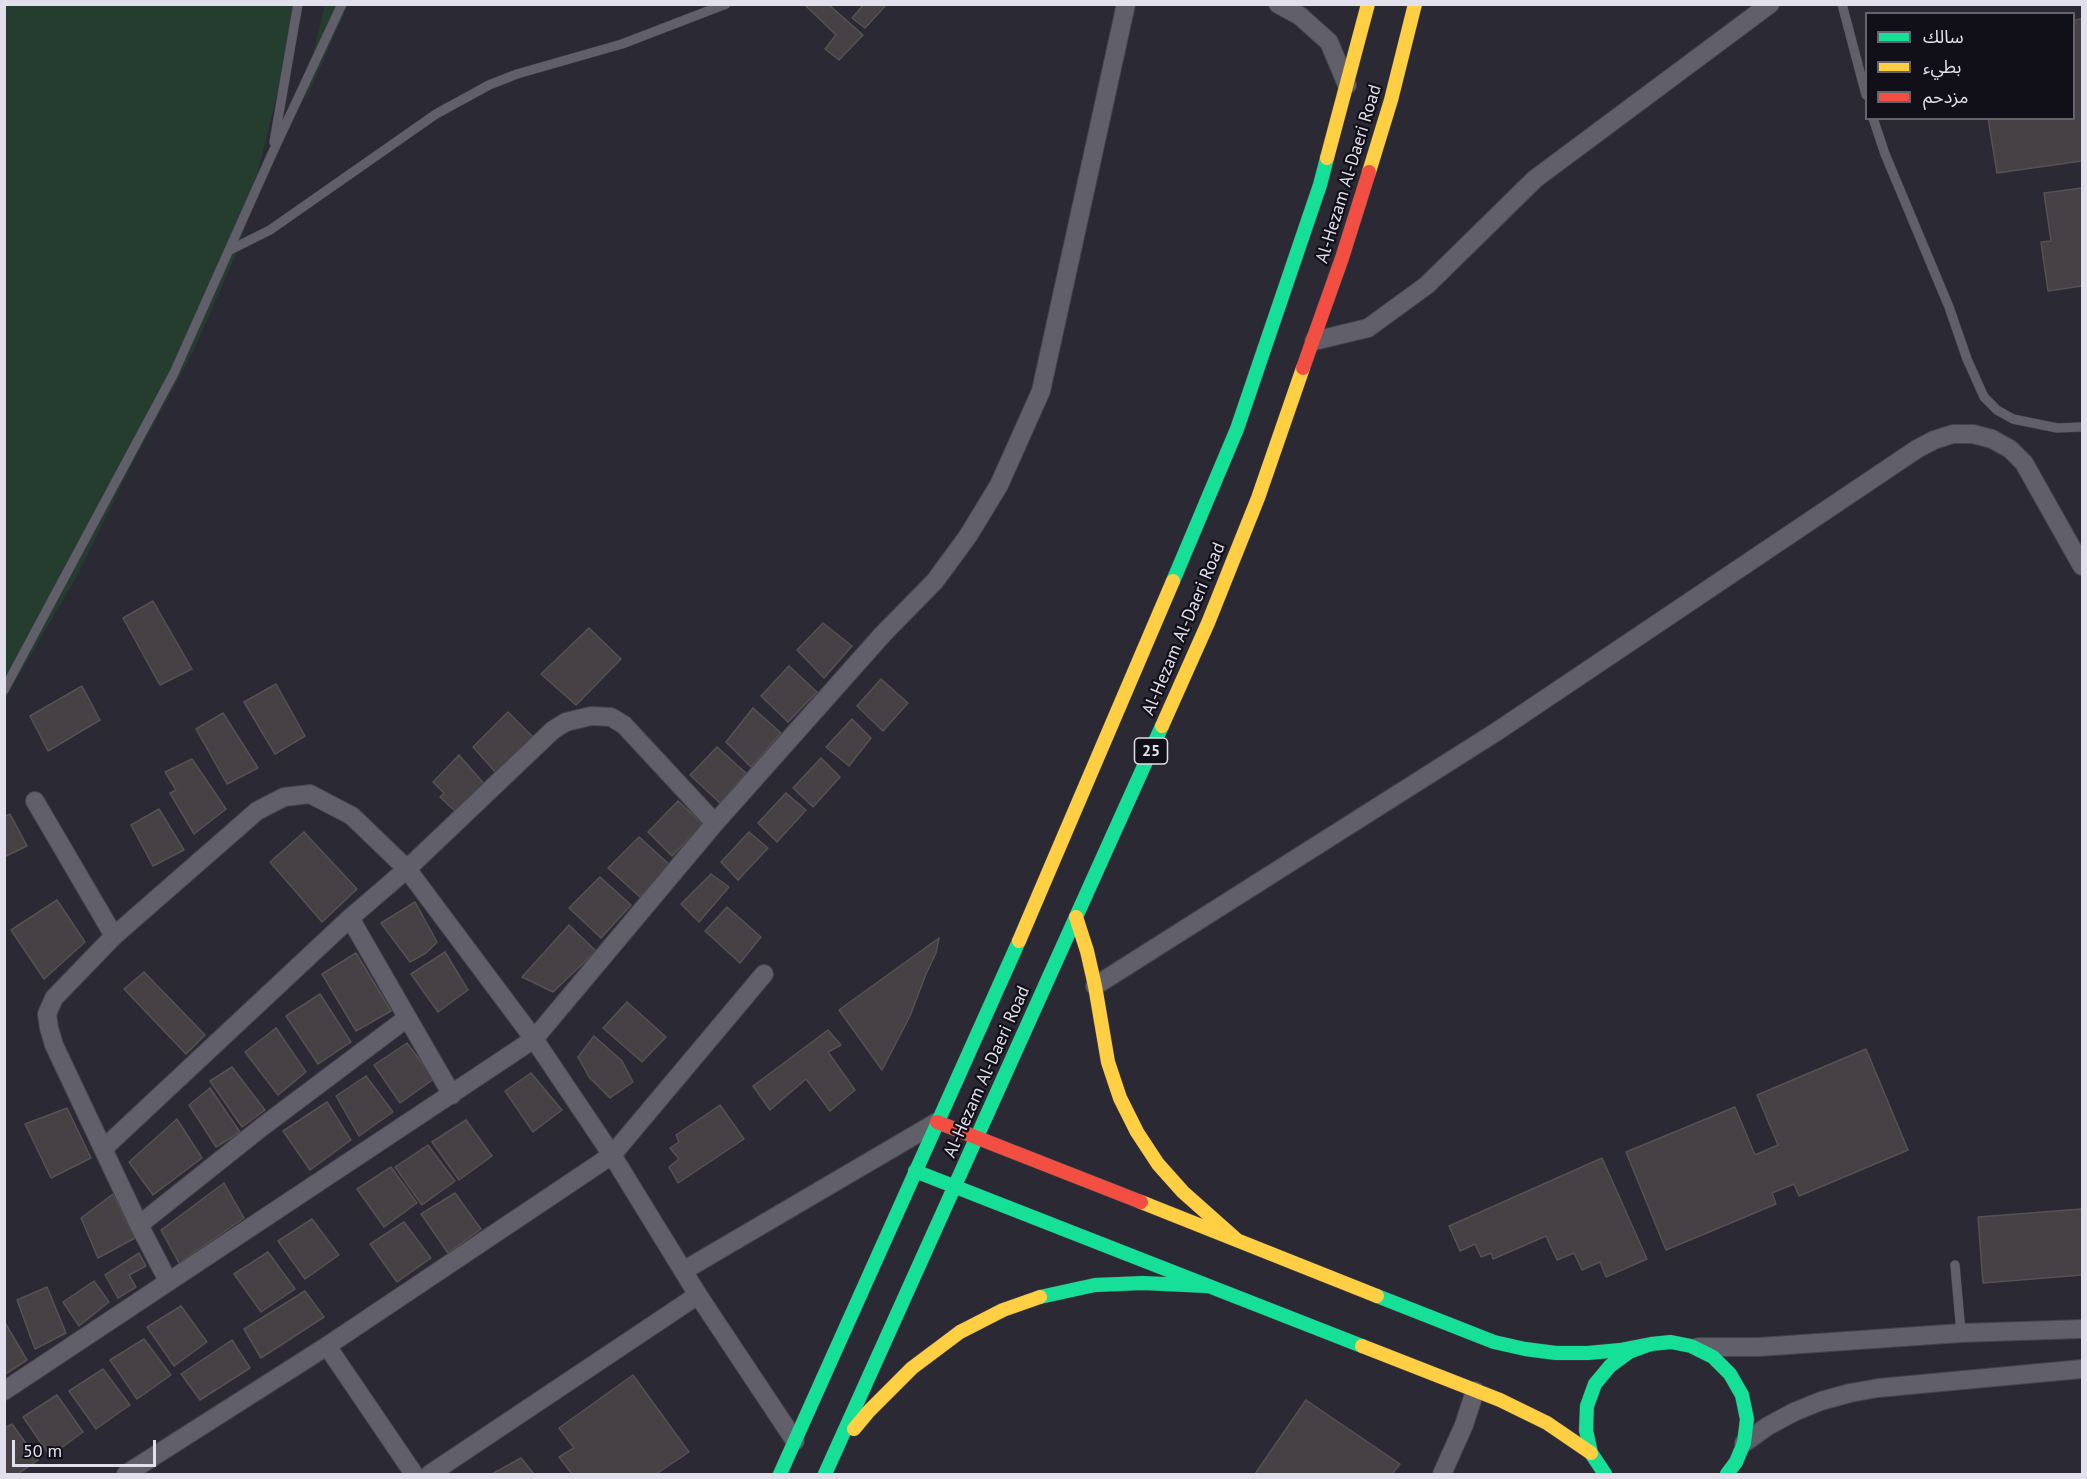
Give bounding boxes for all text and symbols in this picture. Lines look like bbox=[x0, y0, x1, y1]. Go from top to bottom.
legend bbox=[1865, 12, 2075, 120]
text: سالك bbox=[1923, 25, 1964, 48]
text: بطيء bbox=[1923, 55, 1961, 78]
street label: Al-Hezam Al-Daeri Road bbox=[1312, 82, 1386, 266]
text: مزدحم bbox=[1923, 85, 1968, 108]
street label: Al-Hezam Al-Daeri Road bbox=[1138, 539, 1230, 719]
road number: 25 bbox=[1134, 738, 1168, 764]
street label: Al-Hezam Al-Daeri Road bbox=[939, 983, 1035, 1161]
scale bar bbox=[15, 1428, 159, 1466]
text: 50 m bbox=[23, 1439, 62, 1462]

